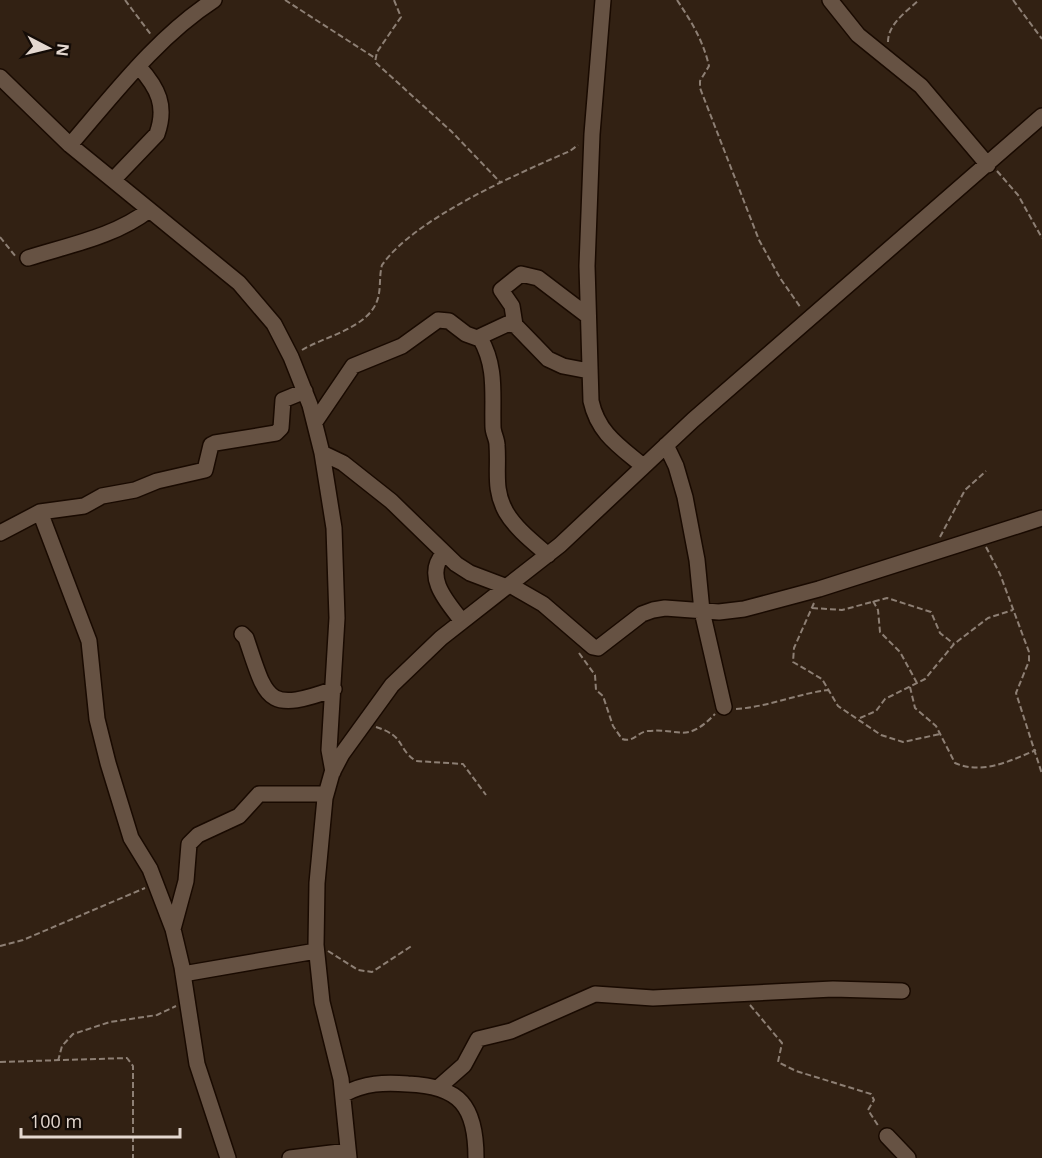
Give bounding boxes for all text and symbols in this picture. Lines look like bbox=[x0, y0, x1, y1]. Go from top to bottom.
north arrow bbox=[18, 18, 78, 78]
text: N bbox=[51, 42, 75, 58]
scale bar bbox=[21, 1101, 180, 1139]
text: 100 m bbox=[30, 1109, 82, 1133]

